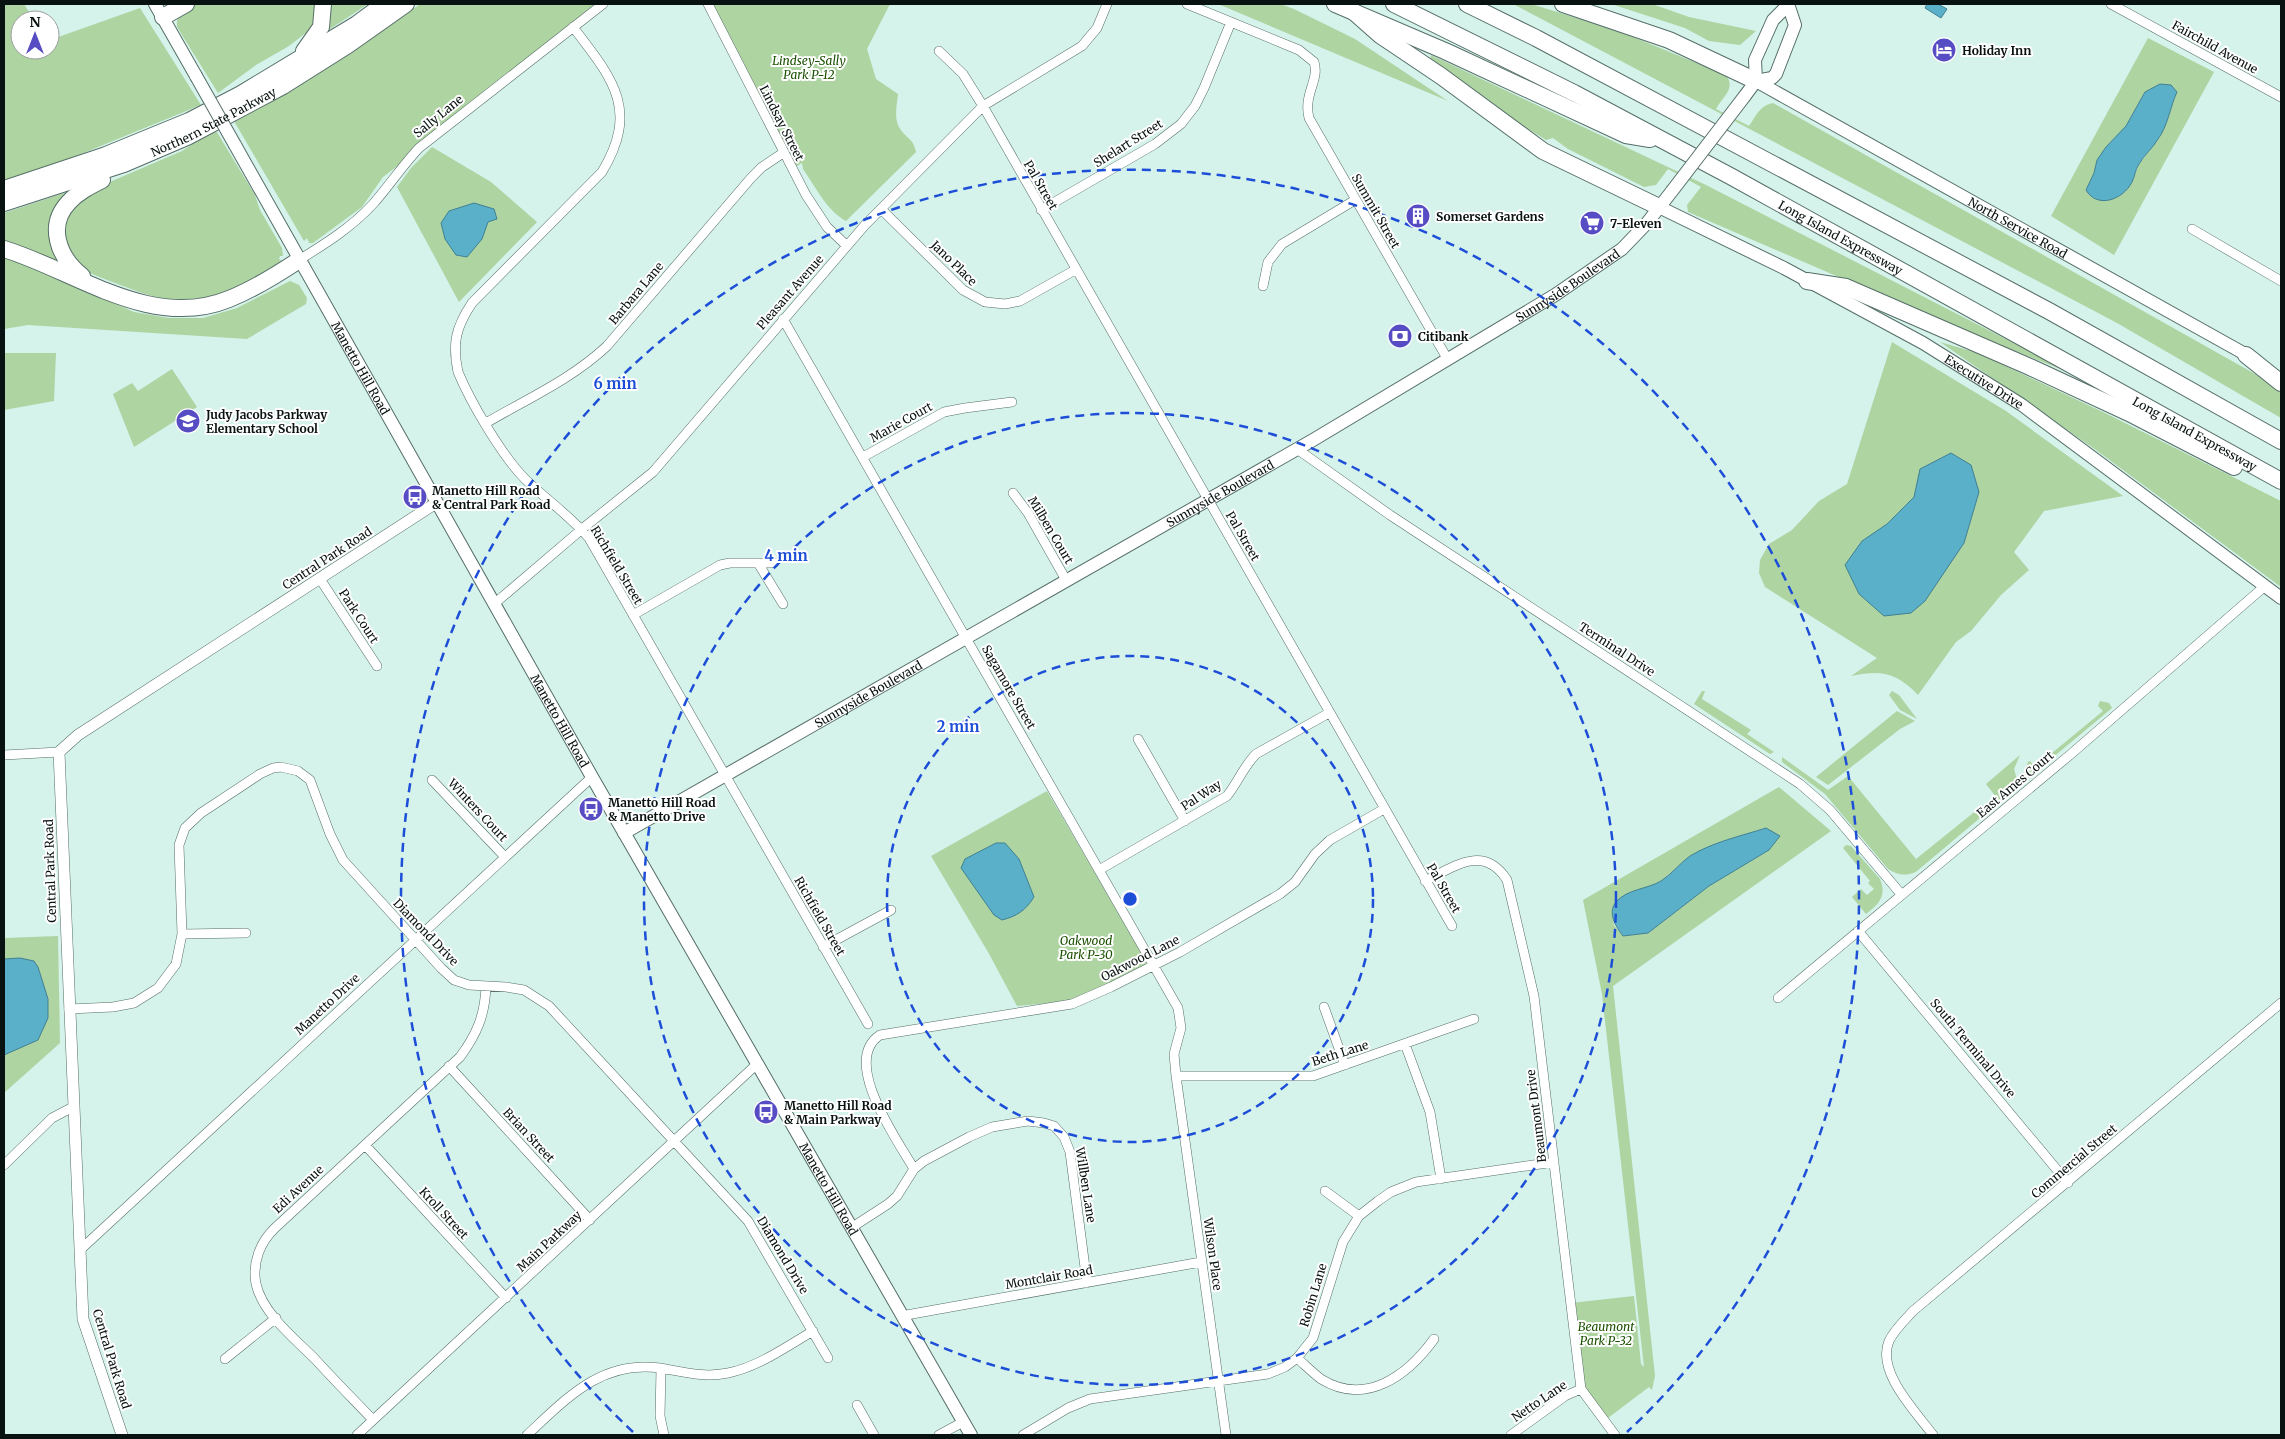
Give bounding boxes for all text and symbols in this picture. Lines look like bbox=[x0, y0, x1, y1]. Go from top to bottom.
north arrow bbox=[10, 10, 60, 60]
text: N bbox=[29, 13, 41, 31]
street label: Fairchild Avenue bbox=[2169, 17, 2261, 77]
hotel icon: Holiday Inn bbox=[1931, 37, 1957, 63]
place label: Holiday Inn bbox=[1962, 43, 2031, 58]
park label: Lindsey-Sally Park P-12 bbox=[772, 53, 846, 82]
street label: Lindsay Street bbox=[756, 83, 808, 164]
street label: Northern State Parkway bbox=[148, 84, 278, 159]
street label: Sally Lane bbox=[410, 91, 466, 141]
street label: Shelart Street bbox=[1091, 116, 1166, 170]
street label: Pal Street bbox=[1021, 157, 1061, 213]
street label: Summit Street bbox=[1349, 171, 1404, 251]
street label: North Service Road bbox=[1966, 194, 2070, 261]
street label: Long Island Expressway bbox=[1776, 197, 1905, 278]
building icon: Somerset Gardens bbox=[1405, 203, 1431, 229]
place label: Somerset Gardens bbox=[1436, 209, 1544, 224]
supermarket icon: 7-Eleven bbox=[1579, 210, 1605, 236]
place label: 7-Eleven bbox=[1610, 216, 1662, 231]
street label: Jano Place bbox=[927, 237, 980, 289]
street label: Sunnyside Boulevard bbox=[1512, 246, 1622, 325]
street label: Pleasant Avenue bbox=[754, 252, 826, 332]
street label: Barbara Lane bbox=[606, 259, 666, 327]
street label: Manetto Hill Road bbox=[329, 319, 393, 417]
bank icon: Citibank bbox=[1387, 323, 1413, 349]
place label: Citibank bbox=[1418, 329, 1469, 344]
street label: Executive Drive bbox=[1942, 351, 2026, 411]
text: 6 min bbox=[593, 374, 637, 393]
street label: Long Island Expressway bbox=[2130, 393, 2260, 474]
street label: Marie Court bbox=[867, 399, 935, 445]
place label: Judy Jacobs Parkway Elementary School bbox=[205, 407, 328, 436]
school or university icon: Judy Jacobs Parkway Elementary School bbox=[175, 408, 201, 434]
street label: Sunnyside Boulevard bbox=[1163, 456, 1276, 530]
place label: Manetto Hill Road & Central Park Road bbox=[432, 483, 551, 512]
bus stop icon: Manetto Hill Road & Central Park Road bbox=[402, 484, 428, 510]
street label: Milben Court bbox=[1025, 494, 1077, 567]
street label: Pal Street bbox=[1223, 508, 1263, 564]
street label: Richfield Street bbox=[588, 523, 646, 607]
street label: Central Park Road bbox=[280, 524, 374, 592]
text: 4 min bbox=[764, 546, 808, 565]
street label: Park Court bbox=[336, 586, 382, 646]
street label: Terminal Drive bbox=[1576, 619, 1658, 679]
street label: Sagamore Street bbox=[979, 642, 1039, 732]
street label: Sunnyside Boulevard bbox=[812, 657, 925, 730]
street label: Manetto Hill Road bbox=[528, 671, 592, 770]
text: 2 min bbox=[937, 717, 979, 736]
street label: East Ames Court bbox=[1974, 747, 2057, 820]
street label: Winters Court bbox=[444, 775, 511, 845]
street label: Pal Way bbox=[1178, 776, 1224, 814]
place label: Manetto Hill Road & Manetto Drive bbox=[608, 795, 716, 824]
bus stop icon: Manetto Hill Road & Manetto Drive bbox=[578, 796, 604, 822]
street label: Central Park Road bbox=[41, 819, 59, 923]
street label: Pal Street bbox=[1424, 860, 1464, 916]
street label: Richfield Street bbox=[791, 874, 849, 958]
centre of rings bbox=[1121, 890, 1139, 908]
street label: Diamond Drive bbox=[390, 895, 462, 969]
street label: Oakwood Lane bbox=[1098, 932, 1182, 984]
park label: Oakwood Park P-30 bbox=[1059, 933, 1113, 962]
street label: Manetto Drive bbox=[292, 970, 362, 1038]
street label: South Terminal Drive bbox=[1927, 995, 2019, 1101]
street label: Beth Lane bbox=[1310, 1037, 1370, 1069]
street label: Beaumont Drive bbox=[1523, 1069, 1549, 1163]
place label: Manetto Hill Road & Main Parkway bbox=[784, 1098, 892, 1127]
bus stop icon: Manetto Hill Road & Main Parkway bbox=[753, 1099, 779, 1125]
street label: Brian Street bbox=[500, 1105, 558, 1166]
street label: Commercial Street bbox=[2028, 1121, 2120, 1201]
street label: Manetto Hill Road bbox=[797, 1140, 862, 1238]
street label: Willben Lane bbox=[1072, 1145, 1099, 1224]
street label: Edi Avenue bbox=[270, 1162, 326, 1216]
street label: Kroll Street bbox=[416, 1184, 472, 1242]
street label: Main Parkway bbox=[514, 1207, 584, 1275]
street label: Diamond Drive bbox=[754, 1214, 812, 1296]
street label: Wilson Place bbox=[1200, 1216, 1226, 1291]
street label: Robin Lane bbox=[1296, 1261, 1330, 1329]
street label: Montclair Road bbox=[1004, 1262, 1094, 1292]
street label: Central Park Road bbox=[90, 1307, 134, 1411]
park label: Beaumont Park P-32 bbox=[1578, 1319, 1635, 1348]
street label: Netto Lane bbox=[1509, 1377, 1569, 1425]

